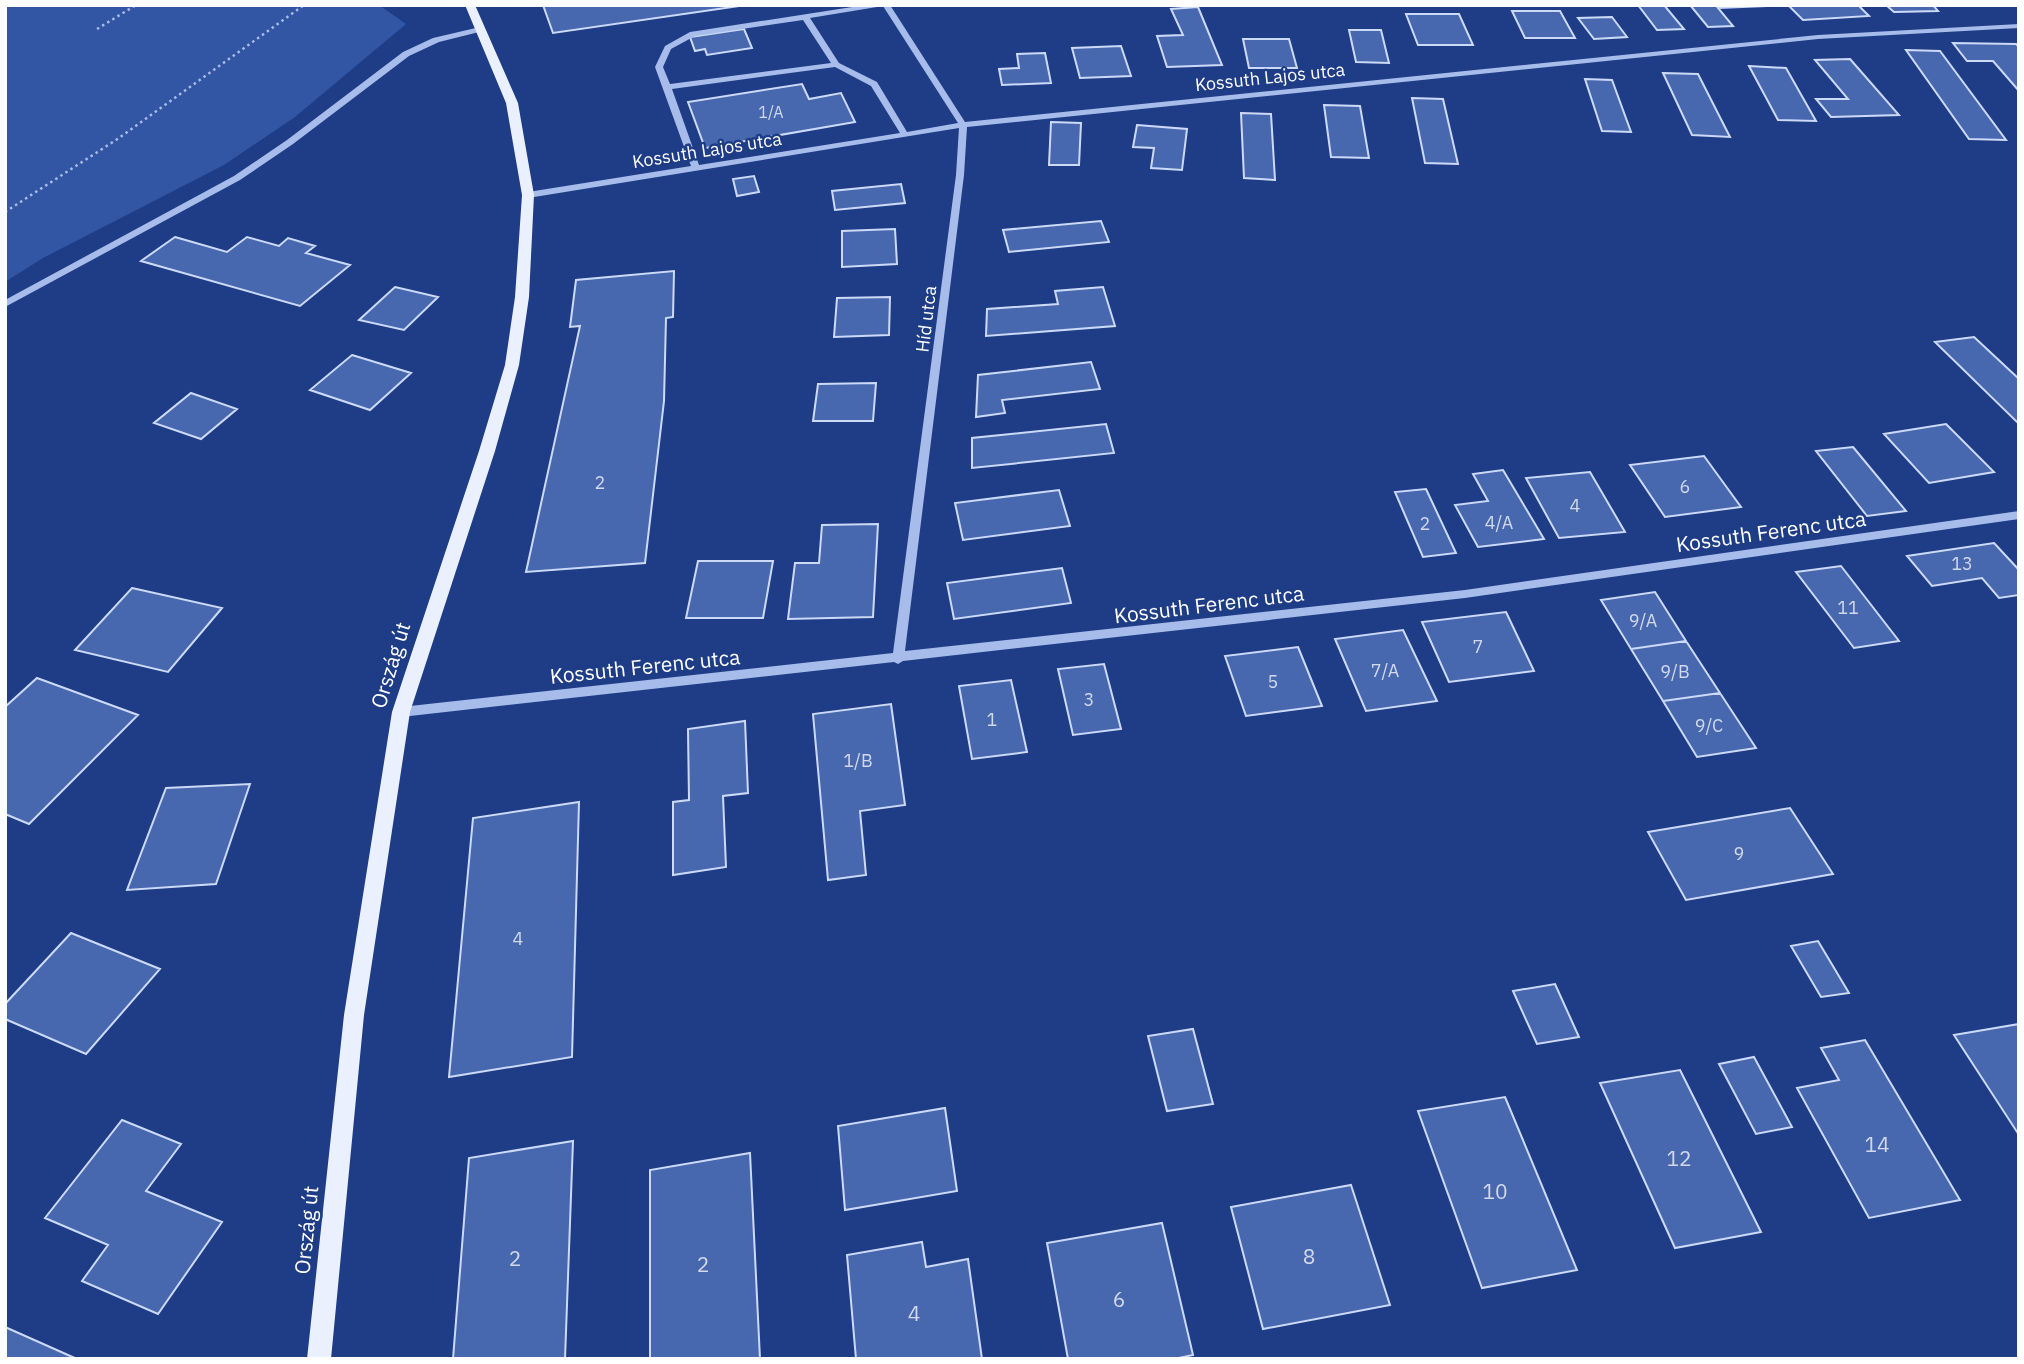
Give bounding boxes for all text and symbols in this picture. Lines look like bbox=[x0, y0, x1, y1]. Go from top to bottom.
street label: Kossuth Lajos utca bbox=[1194, 58, 1347, 96]
house number: 1/A bbox=[758, 102, 784, 122]
street label: Kossuth Lajos utca bbox=[631, 127, 784, 173]
street label: Híd utca bbox=[910, 284, 942, 354]
house number: 2 bbox=[595, 471, 605, 494]
house number: 6 bbox=[1680, 475, 1690, 498]
house number: 4 bbox=[1570, 494, 1581, 517]
street label: Kossuth Ferenc utca bbox=[1674, 504, 1868, 558]
house number: 4/A bbox=[1485, 511, 1514, 534]
house number: 2 bbox=[1420, 512, 1430, 535]
house number: 13 bbox=[1951, 552, 1973, 575]
street label: Kossuth Ferenc utca bbox=[1112, 578, 1306, 630]
house number: 11 bbox=[1837, 596, 1859, 619]
house number: 9/A bbox=[1629, 609, 1658, 632]
street label: Ország út bbox=[364, 618, 416, 712]
house number: 7 bbox=[1473, 635, 1483, 658]
street label: Kossuth Ferenc utca bbox=[548, 642, 742, 690]
house number: 7/A bbox=[1371, 659, 1400, 682]
house number: 9/B bbox=[1660, 660, 1690, 683]
house number: 5 bbox=[1268, 670, 1278, 693]
house number: 3 bbox=[1084, 688, 1094, 711]
house number: 1 bbox=[987, 708, 997, 731]
house number: 9/C bbox=[1695, 714, 1723, 737]
house number: 1/B bbox=[843, 749, 873, 772]
house number: 9 bbox=[1734, 842, 1744, 865]
house number: 4 bbox=[513, 927, 524, 950]
house number: 14 bbox=[1864, 1130, 1890, 1158]
house number: 12 bbox=[1666, 1144, 1692, 1172]
house number: 10 bbox=[1482, 1177, 1508, 1205]
street label: Ország út bbox=[287, 1184, 325, 1276]
house number: 8 bbox=[1303, 1242, 1315, 1270]
house number: 2 bbox=[509, 1244, 521, 1272]
house number: 2 bbox=[697, 1250, 709, 1278]
house number: 6 bbox=[1113, 1285, 1125, 1313]
house number: 4 bbox=[908, 1299, 920, 1327]

